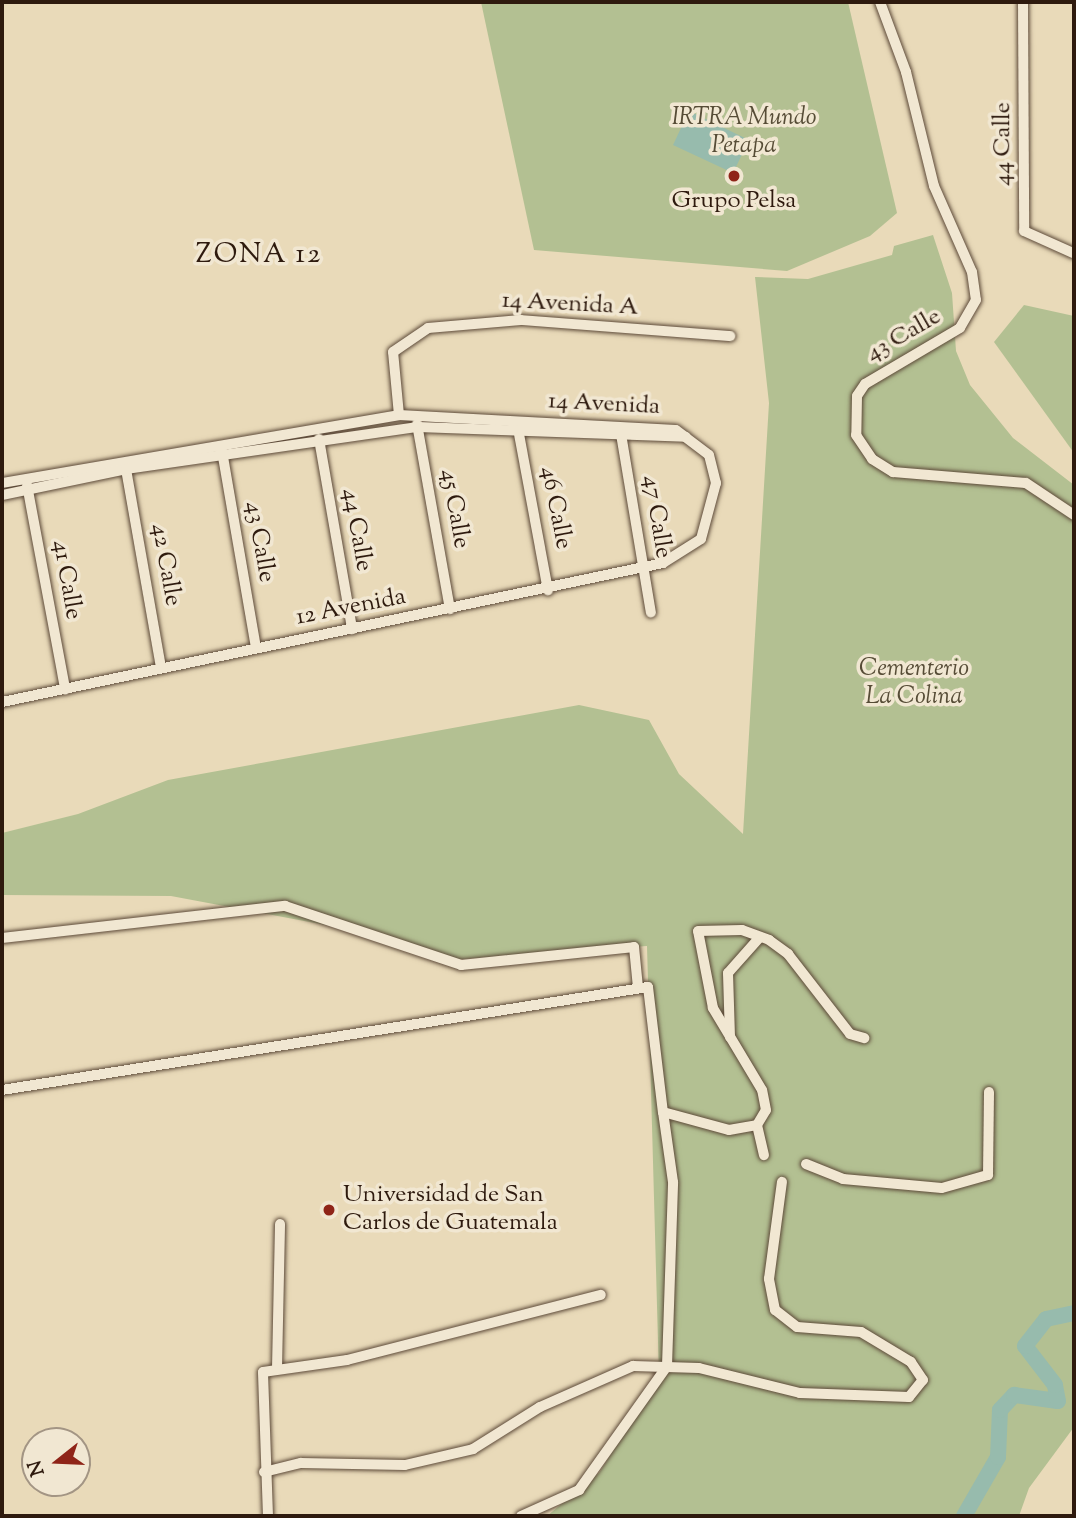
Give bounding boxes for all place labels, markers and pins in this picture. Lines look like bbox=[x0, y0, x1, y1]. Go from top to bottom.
marker: Grupo Pelsa bbox=[726, 168, 742, 184]
place label: Grupo Pelsa bbox=[672, 188, 796, 216]
place label: Universidad de San Carlos de Guatemala bbox=[343, 1182, 558, 1238]
marker: Universidad de San Carlos de Guatemala bbox=[321, 1202, 337, 1218]

